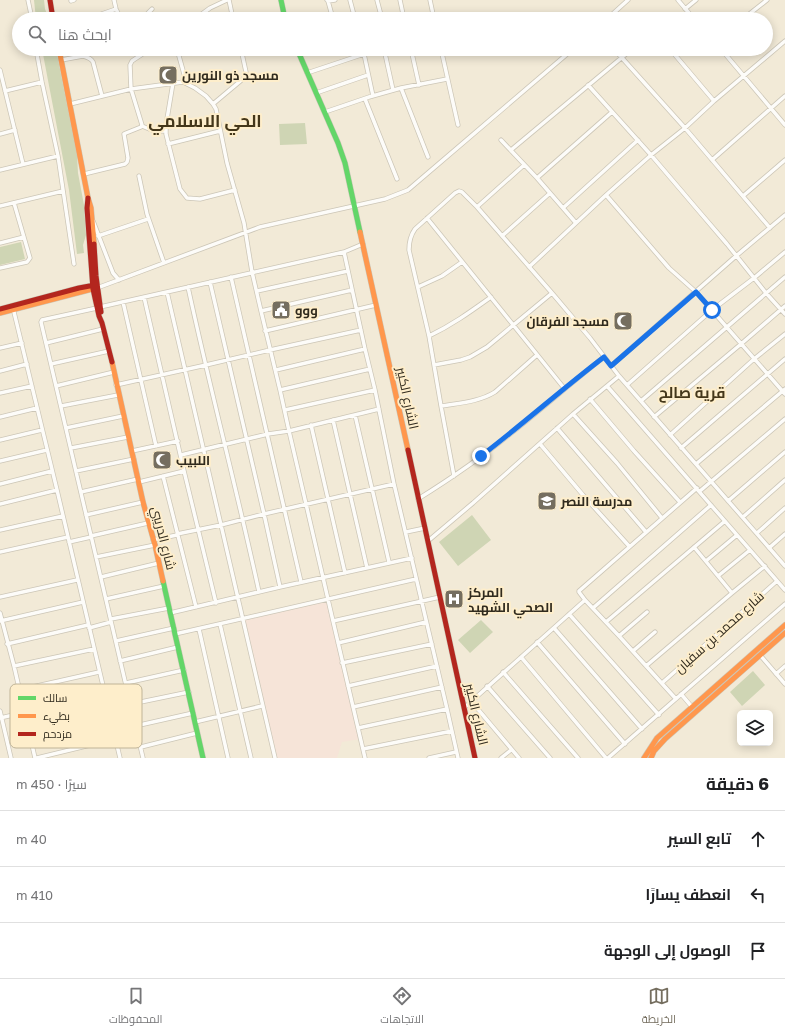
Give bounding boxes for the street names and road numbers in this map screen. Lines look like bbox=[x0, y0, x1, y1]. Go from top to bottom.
street label: الشارع الكبير bbox=[392, 364, 422, 431]
street label: شارع الدريبي bbox=[145, 505, 180, 572]
street label: شارع محمد بن سفيان bbox=[671, 588, 768, 677]
street label: الشارع الكبير bbox=[461, 680, 492, 747]

